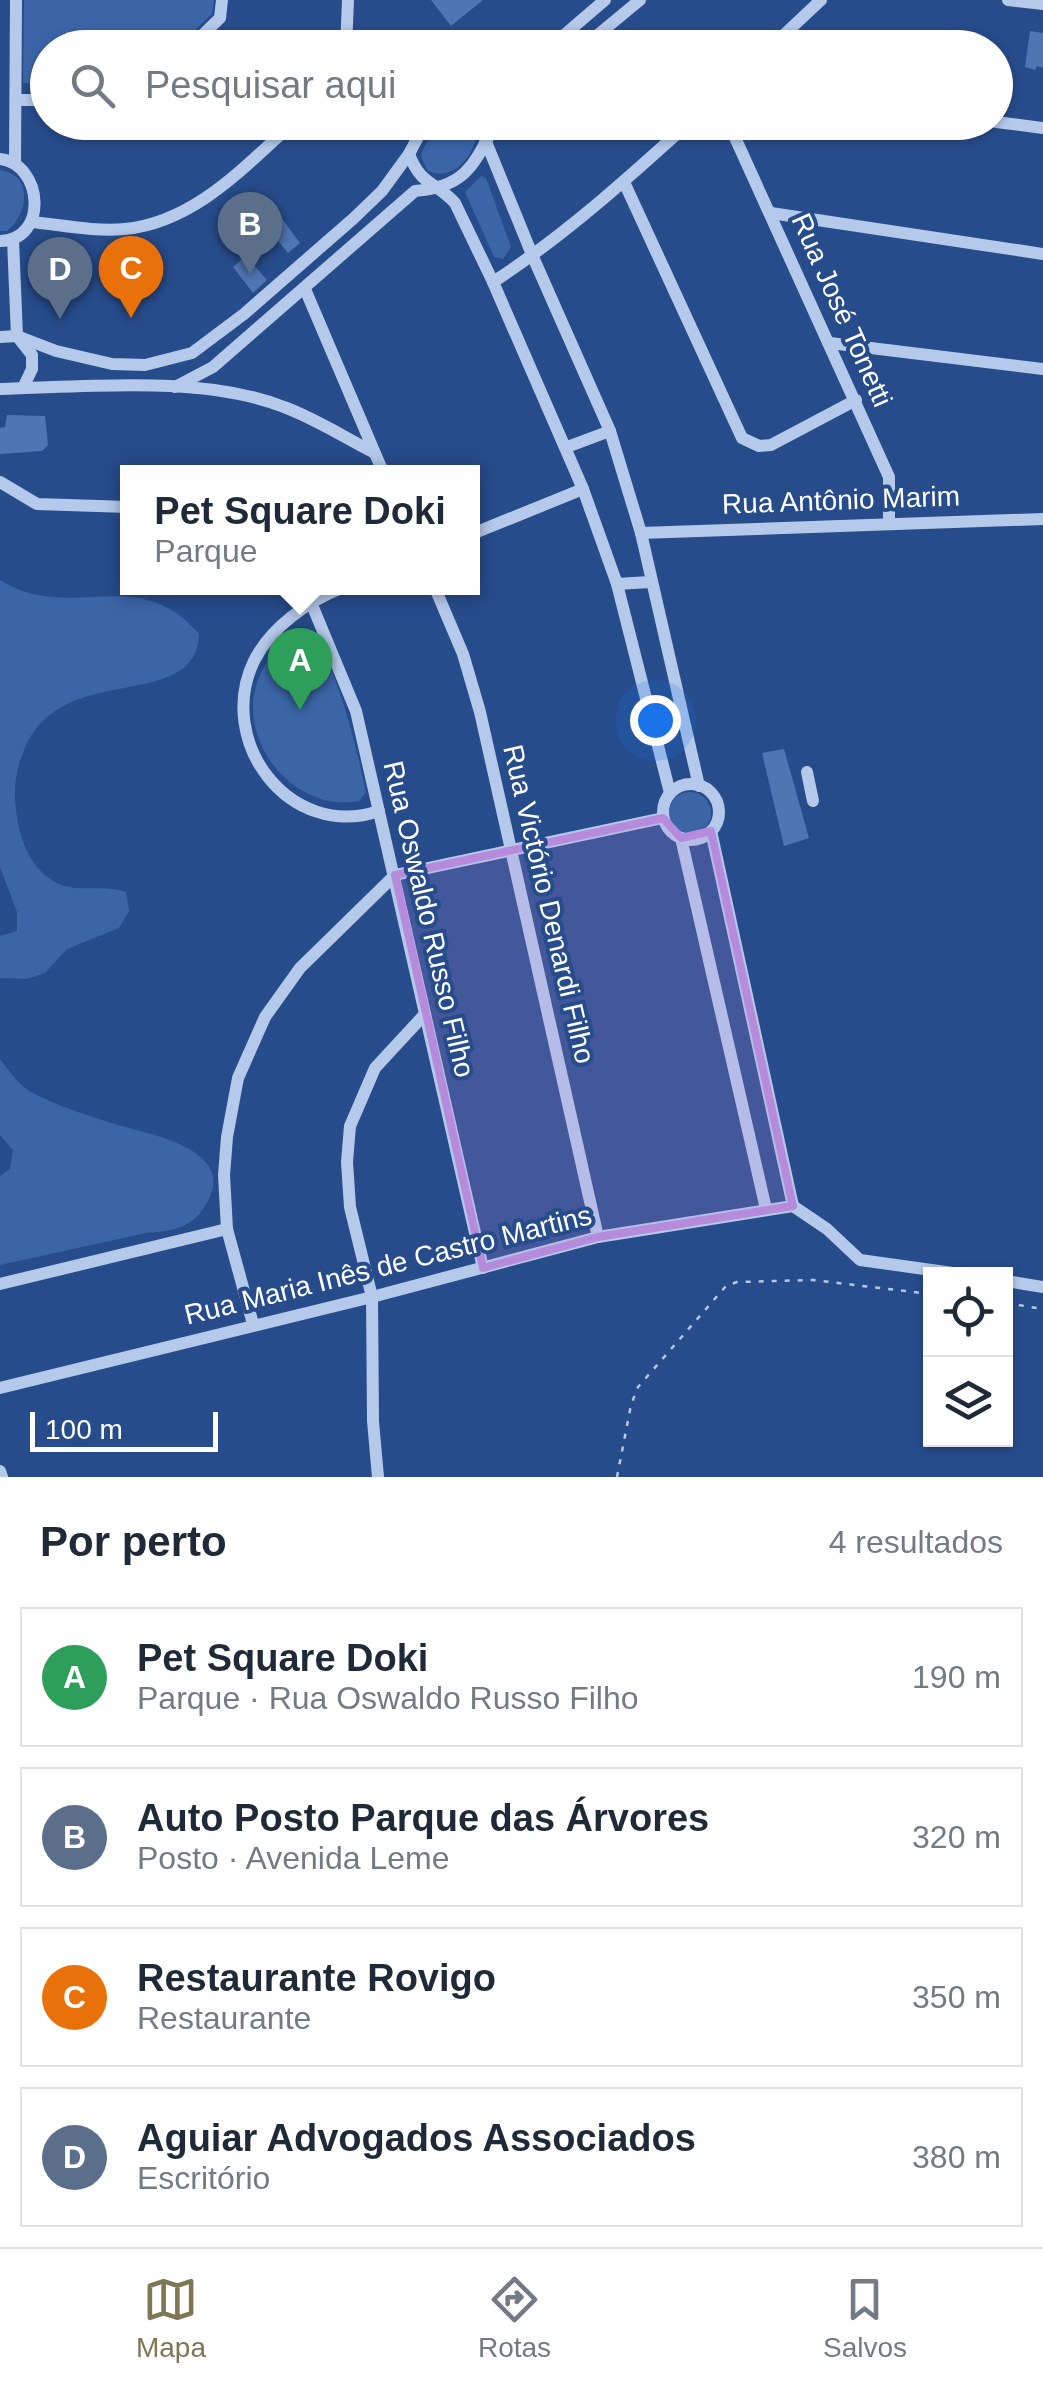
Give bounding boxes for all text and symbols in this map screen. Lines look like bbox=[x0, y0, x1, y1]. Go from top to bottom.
search box bbox=[30, 30, 1013, 140]
icon: search bbox=[65, 58, 120, 113]
text: Pesquisar aqui bbox=[145, 64, 396, 106]
pin: B bbox=[218, 192, 282, 274]
street label: Rua José Tonetti bbox=[786, 209, 898, 411]
pin: D bbox=[28, 236, 92, 319]
pin: C bbox=[98, 236, 164, 318]
popup bbox=[120, 465, 480, 595]
street label: Rua Antônio Marim bbox=[721, 480, 961, 520]
text: Pet Square Doki bbox=[154, 490, 446, 532]
text: Parque bbox=[154, 533, 257, 569]
pin: A bbox=[268, 628, 332, 710]
your location bbox=[630, 695, 681, 746]
street label: Rua Victório Denardi Filho bbox=[497, 742, 601, 1066]
street label: Rua Oswaldo Russo Filho bbox=[377, 758, 481, 1080]
street label: Rua Maria Inês de Castro Martins bbox=[181, 1199, 595, 1331]
map controls bbox=[923, 1267, 1013, 1447]
button: locate bbox=[923, 1267, 1013, 1357]
button: layers bbox=[923, 1357, 1013, 1447]
scale bar bbox=[30, 1407, 218, 1452]
text: 100 m bbox=[45, 1414, 123, 1445]
text: Por perto bbox=[40, 1518, 227, 1565]
text: 4 resultados bbox=[829, 1524, 1003, 1560]
text: Pet Square Doki bbox=[137, 1637, 428, 1679]
text: A bbox=[63, 1659, 86, 1695]
text: 190 m bbox=[912, 1659, 1001, 1695]
text: Parque · Rua Oswaldo Russo Filho bbox=[137, 1680, 639, 1716]
text: Auto Posto Parque das Árvores bbox=[137, 1797, 709, 1839]
text: B bbox=[63, 1819, 86, 1855]
text: 320 m bbox=[912, 1819, 1001, 1855]
text: Posto · Avenida Leme bbox=[137, 1840, 450, 1876]
text: Restaurante Rovigo bbox=[137, 1957, 496, 1999]
text: C bbox=[63, 1979, 86, 2015]
text: 350 m bbox=[912, 1979, 1001, 2015]
text: Restaurante bbox=[137, 2000, 311, 2036]
text: Aguiar Advogados Associados bbox=[137, 2117, 696, 2159]
text: D bbox=[63, 2139, 86, 2175]
text: 380 m bbox=[912, 2139, 1001, 2175]
text: Escritório bbox=[137, 2160, 270, 2196]
tab: Mapa bbox=[136, 2272, 206, 2364]
tab: Rotas bbox=[478, 2272, 551, 2364]
tab: Salvos bbox=[823, 2272, 907, 2364]

